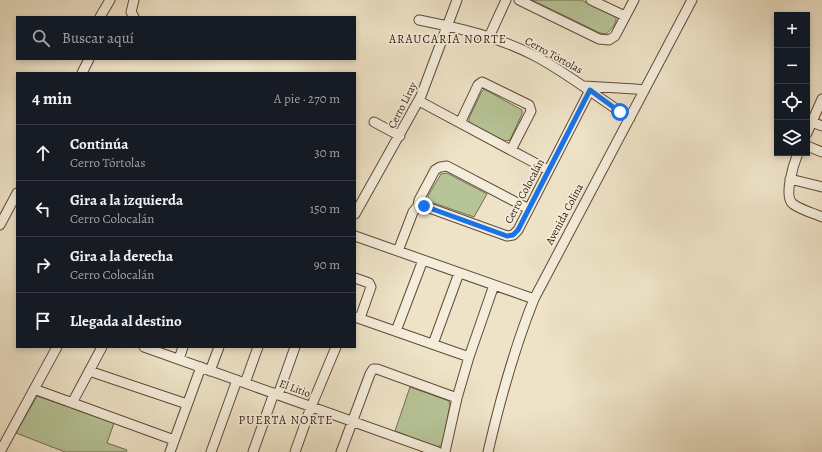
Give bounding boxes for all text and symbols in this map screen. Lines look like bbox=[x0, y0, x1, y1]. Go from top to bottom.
map controls bbox=[774, 12, 810, 156]
button: + bbox=[774, 12, 810, 48]
search box bbox=[16, 16, 356, 60]
icon: search bbox=[30, 27, 52, 49]
text: Buscar aquí bbox=[62, 28, 134, 48]
district label: ARAUCARIA NORTE bbox=[388, 31, 507, 47]
street label: Cerro Tórtolas bbox=[522, 33, 585, 77]
button: − bbox=[774, 48, 810, 84]
street label: Cerro Liray bbox=[384, 79, 421, 131]
button: locate bbox=[774, 84, 810, 120]
text: 4 min bbox=[32, 87, 72, 110]
text: A pie · 270 m bbox=[274, 90, 340, 107]
route start bbox=[611, 103, 629, 121]
button: layers bbox=[774, 120, 810, 156]
text: Continúa bbox=[70, 134, 128, 154]
icon: ahead bbox=[32, 142, 54, 164]
text: 30 m bbox=[314, 144, 340, 161]
text: Cerro Tórtolas bbox=[70, 154, 146, 171]
street label: Cerro Colocalán bbox=[501, 156, 548, 226]
street label: Avenida Colina bbox=[542, 180, 587, 248]
text: Gira a la izquierda bbox=[70, 190, 183, 210]
route end bbox=[415, 197, 433, 215]
icon: left bbox=[32, 198, 54, 220]
text: 150 m bbox=[310, 200, 340, 217]
text: Cerro Colocalán bbox=[70, 210, 154, 227]
text: Gira a la derecha bbox=[70, 246, 173, 266]
icon: right bbox=[32, 254, 54, 276]
text: 90 m bbox=[314, 256, 340, 273]
text: Cerro Colocalán bbox=[70, 266, 154, 283]
icon: arrive bbox=[32, 310, 54, 332]
text: Llegada al destino bbox=[70, 311, 182, 331]
street label: El Litio bbox=[277, 376, 313, 401]
district label: PUERTA NORTE bbox=[239, 412, 333, 428]

